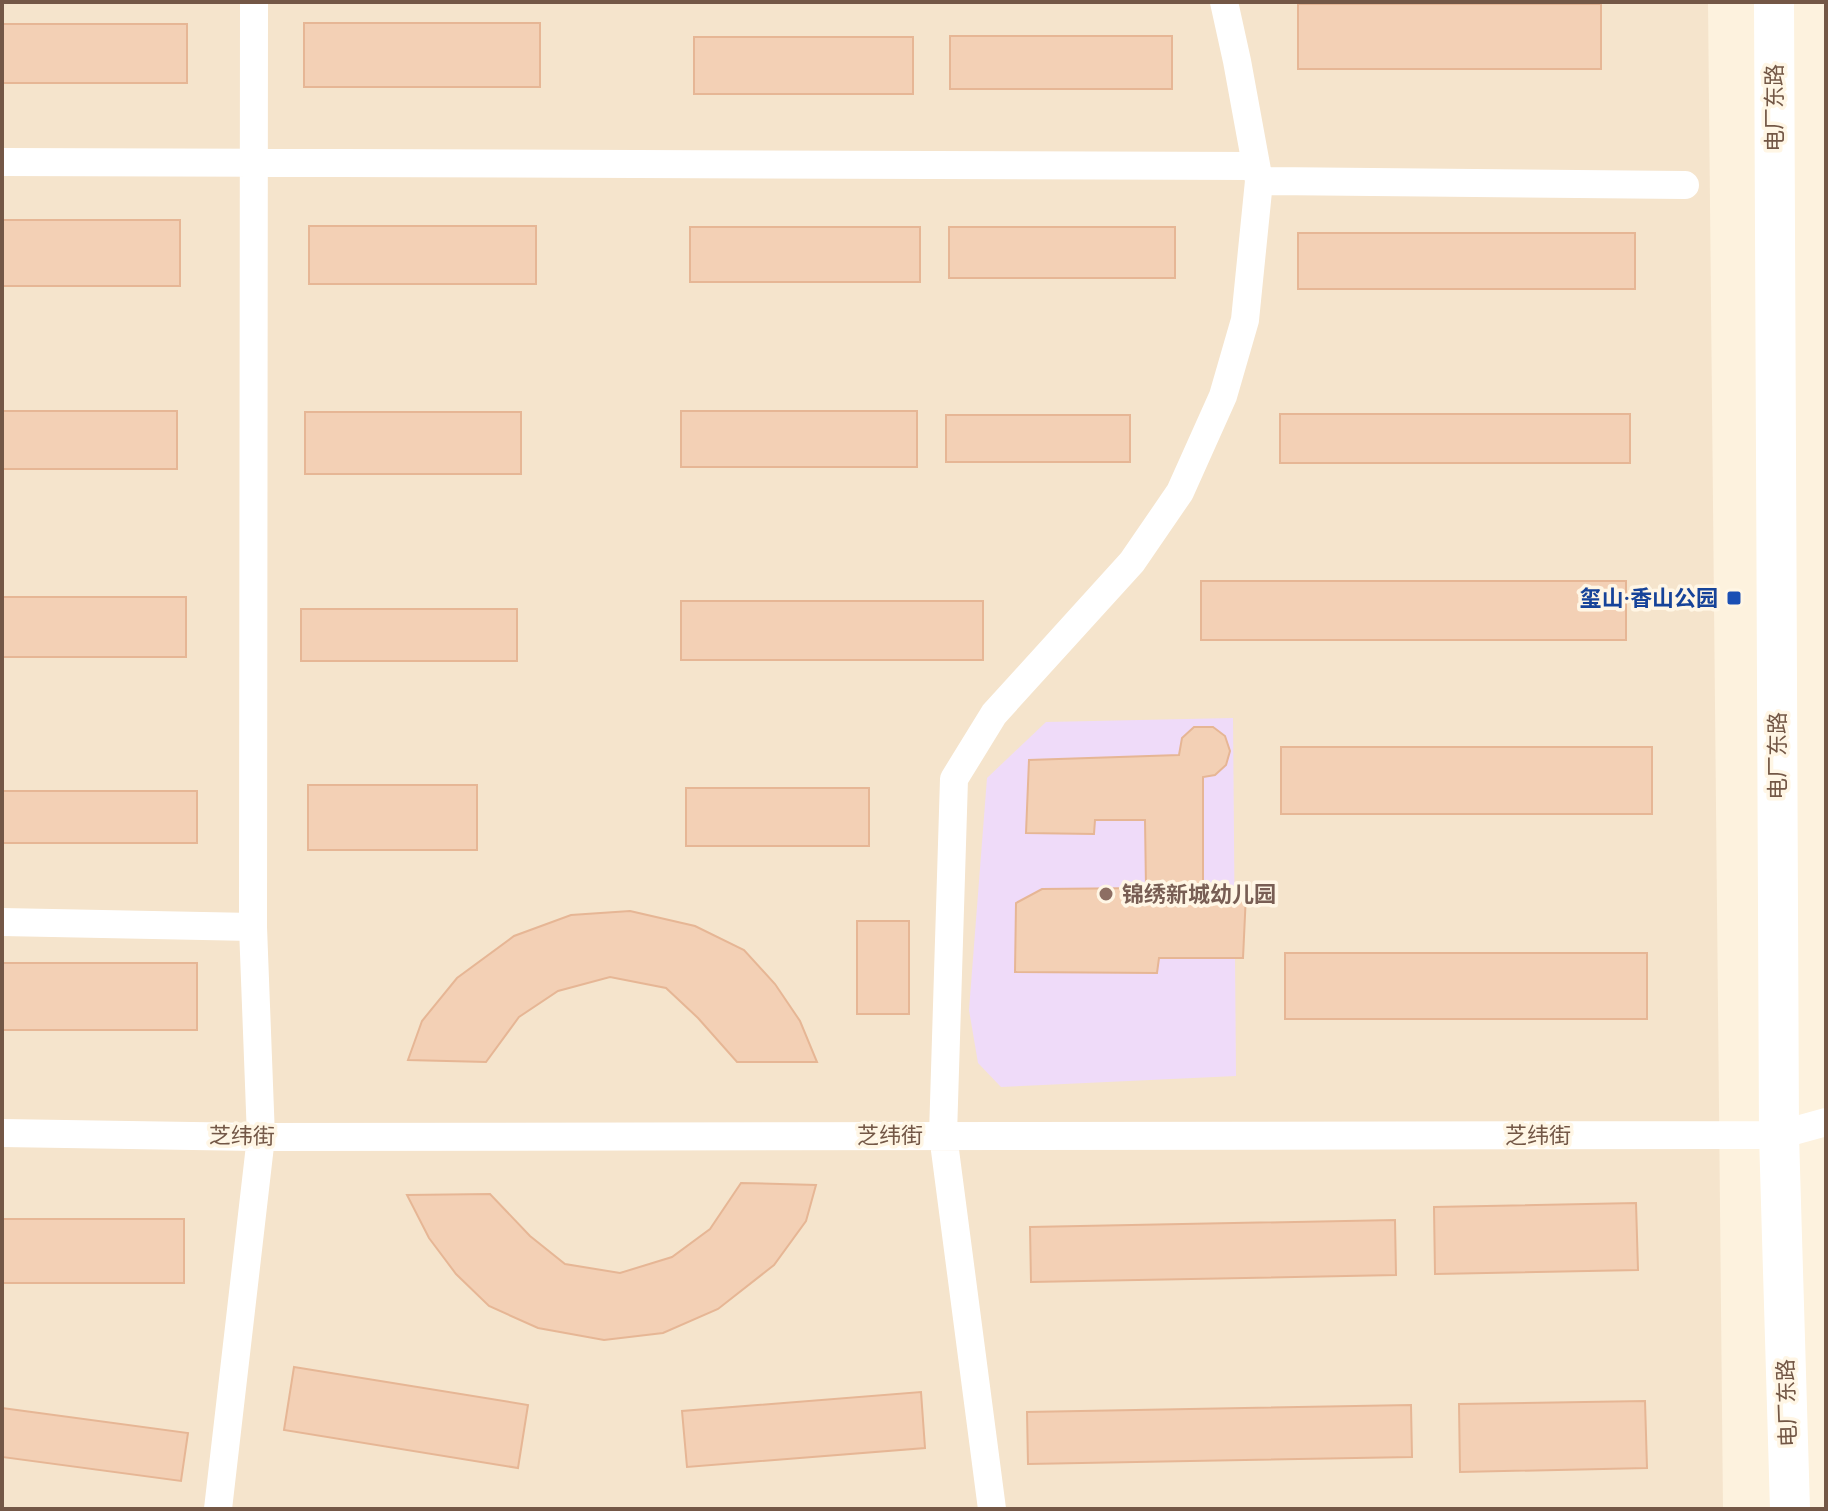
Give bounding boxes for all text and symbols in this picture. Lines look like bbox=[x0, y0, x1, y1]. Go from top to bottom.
street label: 电厂东路 bbox=[1762, 64, 1787, 152]
place label: 玺山·香山公园 bbox=[1580, 586, 1718, 611]
marker: 玺山·香山公园 bbox=[1725, 589, 1743, 607]
street label: 电厂东路 bbox=[1765, 712, 1790, 800]
place label: 锦绣新城幼儿园 bbox=[1122, 882, 1276, 907]
marker: 锦绣新城幼儿园 bbox=[1097, 885, 1115, 903]
street label: 芝纬街 bbox=[209, 1123, 275, 1149]
street label: 芝纬街 bbox=[857, 1123, 923, 1148]
street label: 芝纬街 bbox=[1505, 1123, 1571, 1148]
street label: 电厂东路 bbox=[1773, 1359, 1801, 1447]

